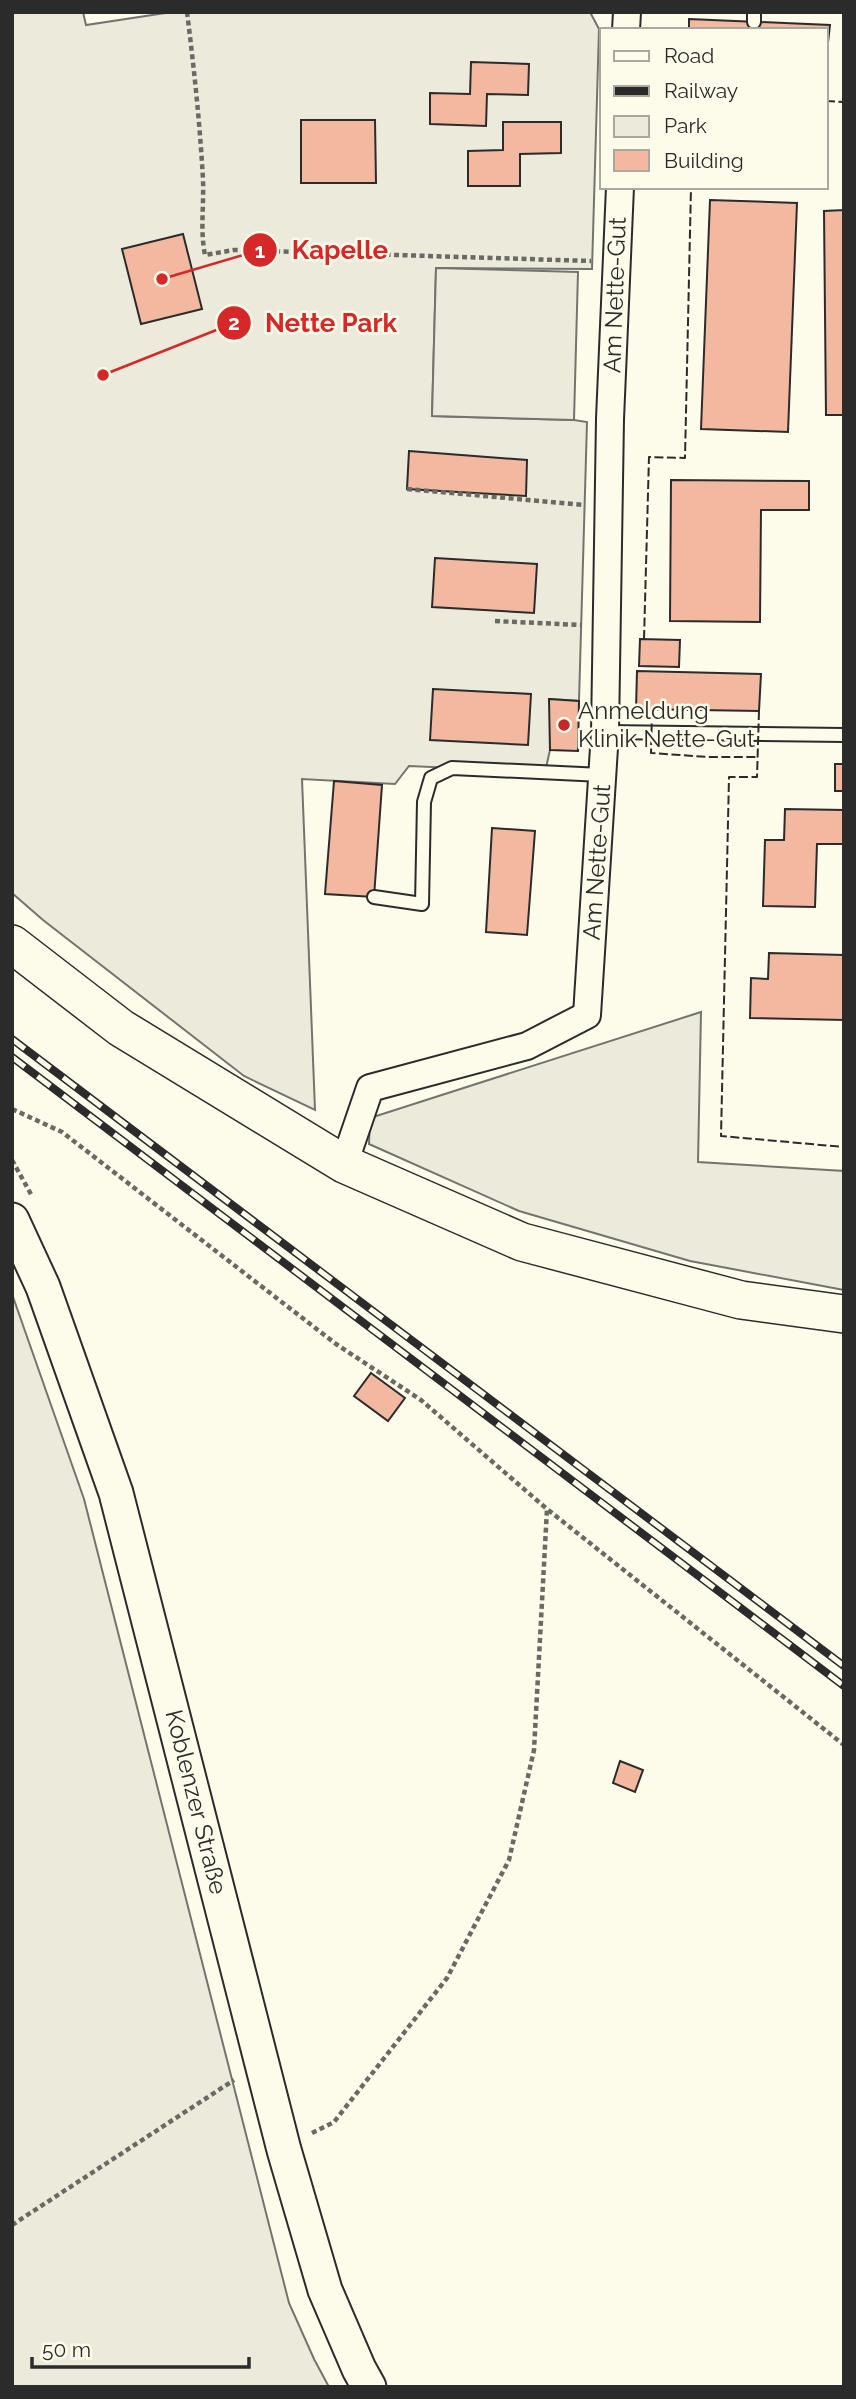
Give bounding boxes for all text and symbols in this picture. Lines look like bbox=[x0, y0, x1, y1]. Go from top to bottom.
legend bbox=[600, 28, 828, 189]
text: Road bbox=[664, 43, 714, 68]
text: Railway bbox=[664, 78, 738, 103]
text: Park bbox=[664, 113, 707, 138]
text: Building bbox=[664, 148, 744, 173]
street label: Am Nette-Gut bbox=[597, 216, 632, 374]
callout: Kapelle bbox=[243, 227, 402, 274]
text: Kapelle bbox=[292, 235, 389, 265]
text: 1 bbox=[255, 238, 265, 263]
callout: Nette Park bbox=[216, 299, 411, 346]
text: Nette Park bbox=[265, 308, 398, 338]
text: 2 bbox=[228, 310, 240, 335]
place label: Anmeldung Klinik Nette-Gut bbox=[578, 696, 755, 753]
marker: Anmeldung Klinik Nette-Gut bbox=[556, 717, 572, 733]
street label: Am Nette-Gut bbox=[577, 783, 616, 941]
street label: Koblenzer Straße bbox=[160, 1707, 233, 1897]
scale bar bbox=[32, 2326, 248, 2370]
text: 50 m bbox=[42, 2337, 91, 2362]

